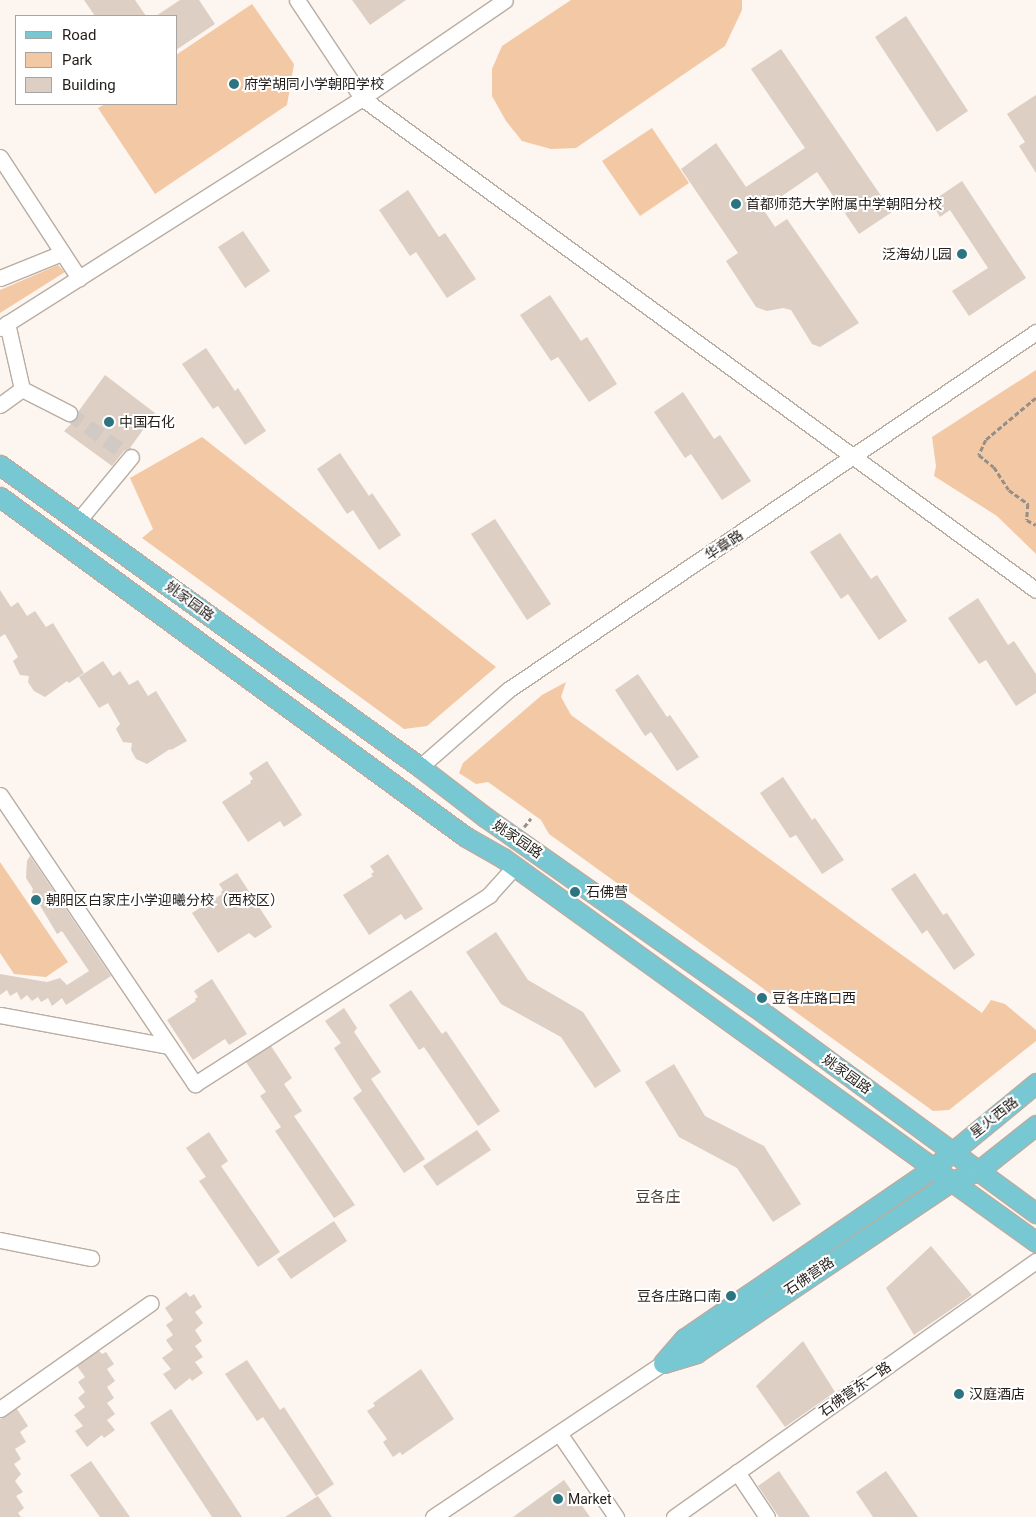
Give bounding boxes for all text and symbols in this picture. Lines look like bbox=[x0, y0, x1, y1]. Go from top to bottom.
legend bbox=[15, 15, 178, 105]
text: Road bbox=[62, 26, 96, 44]
text: Park bbox=[62, 51, 92, 69]
text: Building bbox=[62, 76, 116, 94]
place label: 府学胡同小学朝阳学校 bbox=[244, 76, 384, 92]
marker: 府学胡同小学朝阳学校 bbox=[228, 78, 240, 90]
place label: 首都师范大学附属中学朝阳分校 bbox=[746, 196, 942, 212]
marker: 首都师范大学附属中学朝阳分校 bbox=[730, 198, 742, 210]
place label: 泛海幼儿园 bbox=[882, 246, 952, 262]
marker: 泛海幼儿园 bbox=[956, 248, 968, 260]
place label: 中国石化 bbox=[119, 414, 175, 430]
marker: 中国石化 bbox=[103, 416, 115, 428]
street label: 华章路 bbox=[702, 526, 746, 564]
street label: 姚家园路 bbox=[162, 578, 218, 624]
street label: 姚家园路 bbox=[490, 816, 546, 862]
place label: 石佛营 bbox=[586, 884, 628, 900]
marker: 石佛营 bbox=[568, 885, 582, 899]
place label: 朝阳区白家庄小学迎曦分校（西校区） bbox=[46, 892, 284, 908]
marker: 朝阳区白家庄小学迎曦分校（西校区） bbox=[30, 894, 42, 906]
place label: 豆各庄路口西 bbox=[772, 990, 856, 1006]
marker: 豆各庄路口西 bbox=[756, 992, 768, 1004]
street label: 姚家园路 bbox=[819, 1051, 875, 1097]
street label: 星火西路 bbox=[967, 1093, 1021, 1141]
district label: 豆各庄 bbox=[636, 1189, 680, 1207]
street label: 石佛营路 bbox=[781, 1253, 837, 1299]
place label: 豆各庄路口南 bbox=[637, 1288, 721, 1304]
marker: 豆各庄路口南 bbox=[725, 1290, 737, 1302]
street label: 石佛营东一路 bbox=[816, 1358, 894, 1420]
place label: 汉庭酒店 bbox=[969, 1386, 1025, 1402]
marker: 汉庭酒店 bbox=[953, 1388, 965, 1400]
place label: Market bbox=[568, 1491, 612, 1507]
marker: Market bbox=[552, 1493, 564, 1505]

